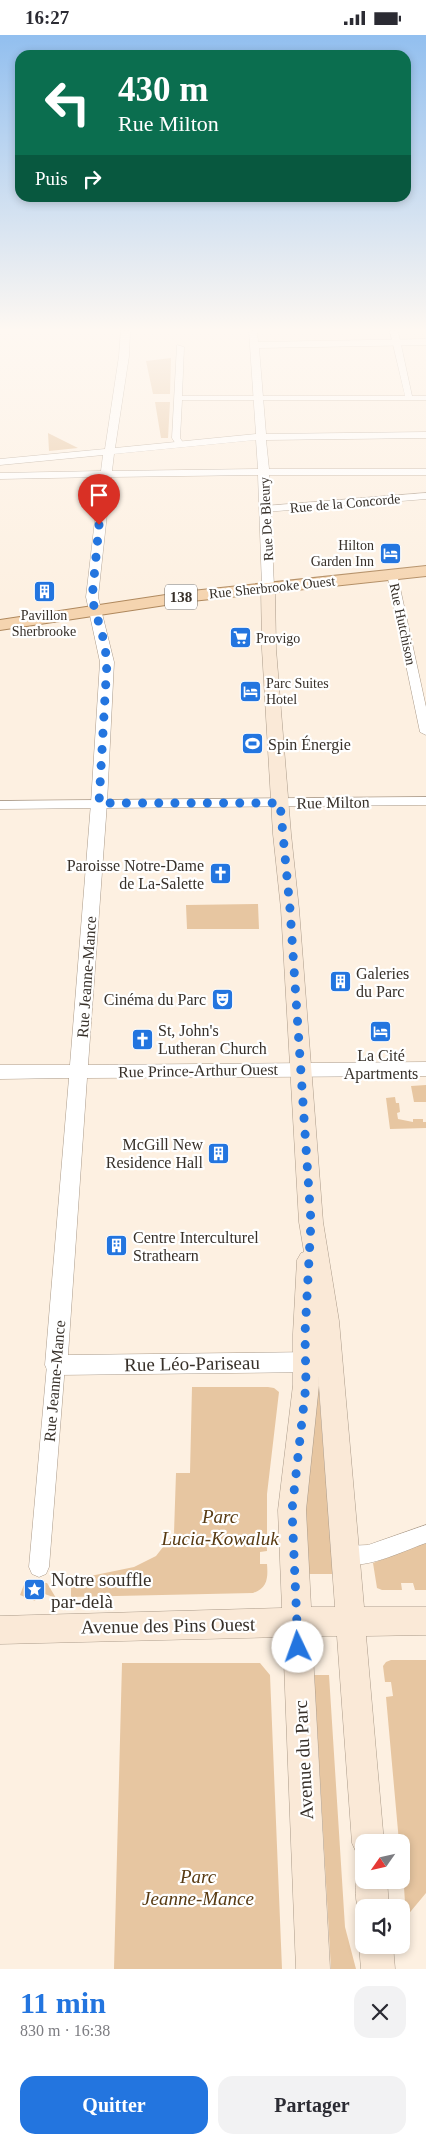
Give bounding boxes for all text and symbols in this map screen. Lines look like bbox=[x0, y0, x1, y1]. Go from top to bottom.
text: 16:27 bbox=[25, 7, 69, 28]
icon: left bbox=[35, 70, 100, 135]
text: 430 m bbox=[118, 70, 208, 109]
text: Rue Milton bbox=[118, 111, 219, 136]
icon: right bbox=[78, 165, 106, 193]
text: Puis bbox=[35, 168, 68, 189]
pin bbox=[78, 474, 120, 525]
street label: Rue De Bleury bbox=[257, 477, 276, 561]
icon: arrive bbox=[85, 481, 113, 509]
street label: Rue de la Concorde bbox=[289, 491, 401, 516]
place label: Hilton Garden Inn bbox=[311, 538, 374, 569]
hotel icon: Hilton Garden Inn bbox=[378, 541, 402, 565]
street label: Rue Sherbrooke Ouest bbox=[208, 573, 336, 602]
building icon: Pavillon Sherbrooke bbox=[32, 580, 56, 604]
street label: Rue Hutchison bbox=[386, 582, 419, 667]
road number: 138 bbox=[165, 585, 197, 609]
place label: Pavillon Sherbrooke bbox=[12, 608, 76, 639]
supermarket icon: Provigo bbox=[228, 626, 252, 650]
place label: Provigo bbox=[256, 631, 300, 646]
place label: Parc Suites Hotel bbox=[266, 676, 329, 707]
hotel icon: Parc Suites Hotel bbox=[238, 679, 262, 703]
sports icon: Spin Énergie bbox=[240, 732, 264, 756]
place label: Spin Énergie bbox=[268, 735, 351, 754]
street label: Rue Milton bbox=[296, 793, 370, 812]
place label: Paroisse Notre-Dame de La-Salette bbox=[67, 857, 204, 892]
church icon: Paroisse Notre-Dame de La-Salette bbox=[208, 862, 232, 886]
street label: Rue Jeanne-Mance bbox=[74, 916, 99, 1039]
place label: Galeries du Parc bbox=[356, 965, 409, 1000]
building icon: Galeries du Parc bbox=[328, 970, 352, 994]
theatre icon: Cinéma du Parc bbox=[210, 987, 234, 1011]
place label: Cinéma du Parc bbox=[104, 991, 206, 1008]
hotel icon: La Cité Apartments bbox=[369, 1019, 393, 1043]
place label: St, John's Lutheran Church bbox=[158, 1022, 267, 1057]
church icon: St, John's Lutheran Church bbox=[130, 1027, 154, 1051]
place label: La Cité Apartments bbox=[344, 1047, 418, 1083]
street label: Rue Prince-Arthur Ouest bbox=[118, 1061, 279, 1080]
place label: McGill New Residence Hall bbox=[106, 1136, 204, 1171]
building icon: McGill New Residence Hall bbox=[207, 1141, 231, 1165]
place label: Centre Interculturel Strathearn bbox=[133, 1229, 259, 1264]
building icon: Centre Interculturel Strathearn bbox=[105, 1234, 129, 1258]
street label: Rue Jeanne-Mance bbox=[41, 1319, 68, 1443]
street label: Rue Léo-Pariseau bbox=[124, 1352, 260, 1375]
park label: Parc Lucia-Kowaluk bbox=[160, 1506, 279, 1549]
place label: Notre souffle par-delà bbox=[51, 1569, 151, 1612]
place icon: Notre souffle par-delà bbox=[23, 1578, 47, 1602]
street label: Avenue des Pins Ouest bbox=[81, 1613, 256, 1638]
position arrow bbox=[271, 1620, 323, 1672]
street label: Avenue du Parc bbox=[290, 1700, 317, 1820]
north arrow bbox=[355, 1834, 410, 1889]
map controls bbox=[355, 1834, 410, 1954]
park label: Parc Jeanne-Mance bbox=[142, 1866, 254, 1909]
button: sound bbox=[355, 1899, 410, 1954]
text: 11 min bbox=[20, 1986, 106, 2019]
button: close bbox=[354, 1986, 406, 2038]
text: 830 m · 16:38 bbox=[20, 2022, 110, 2039]
button: Quitter bbox=[20, 2076, 208, 2134]
button: Partager bbox=[218, 2076, 406, 2134]

